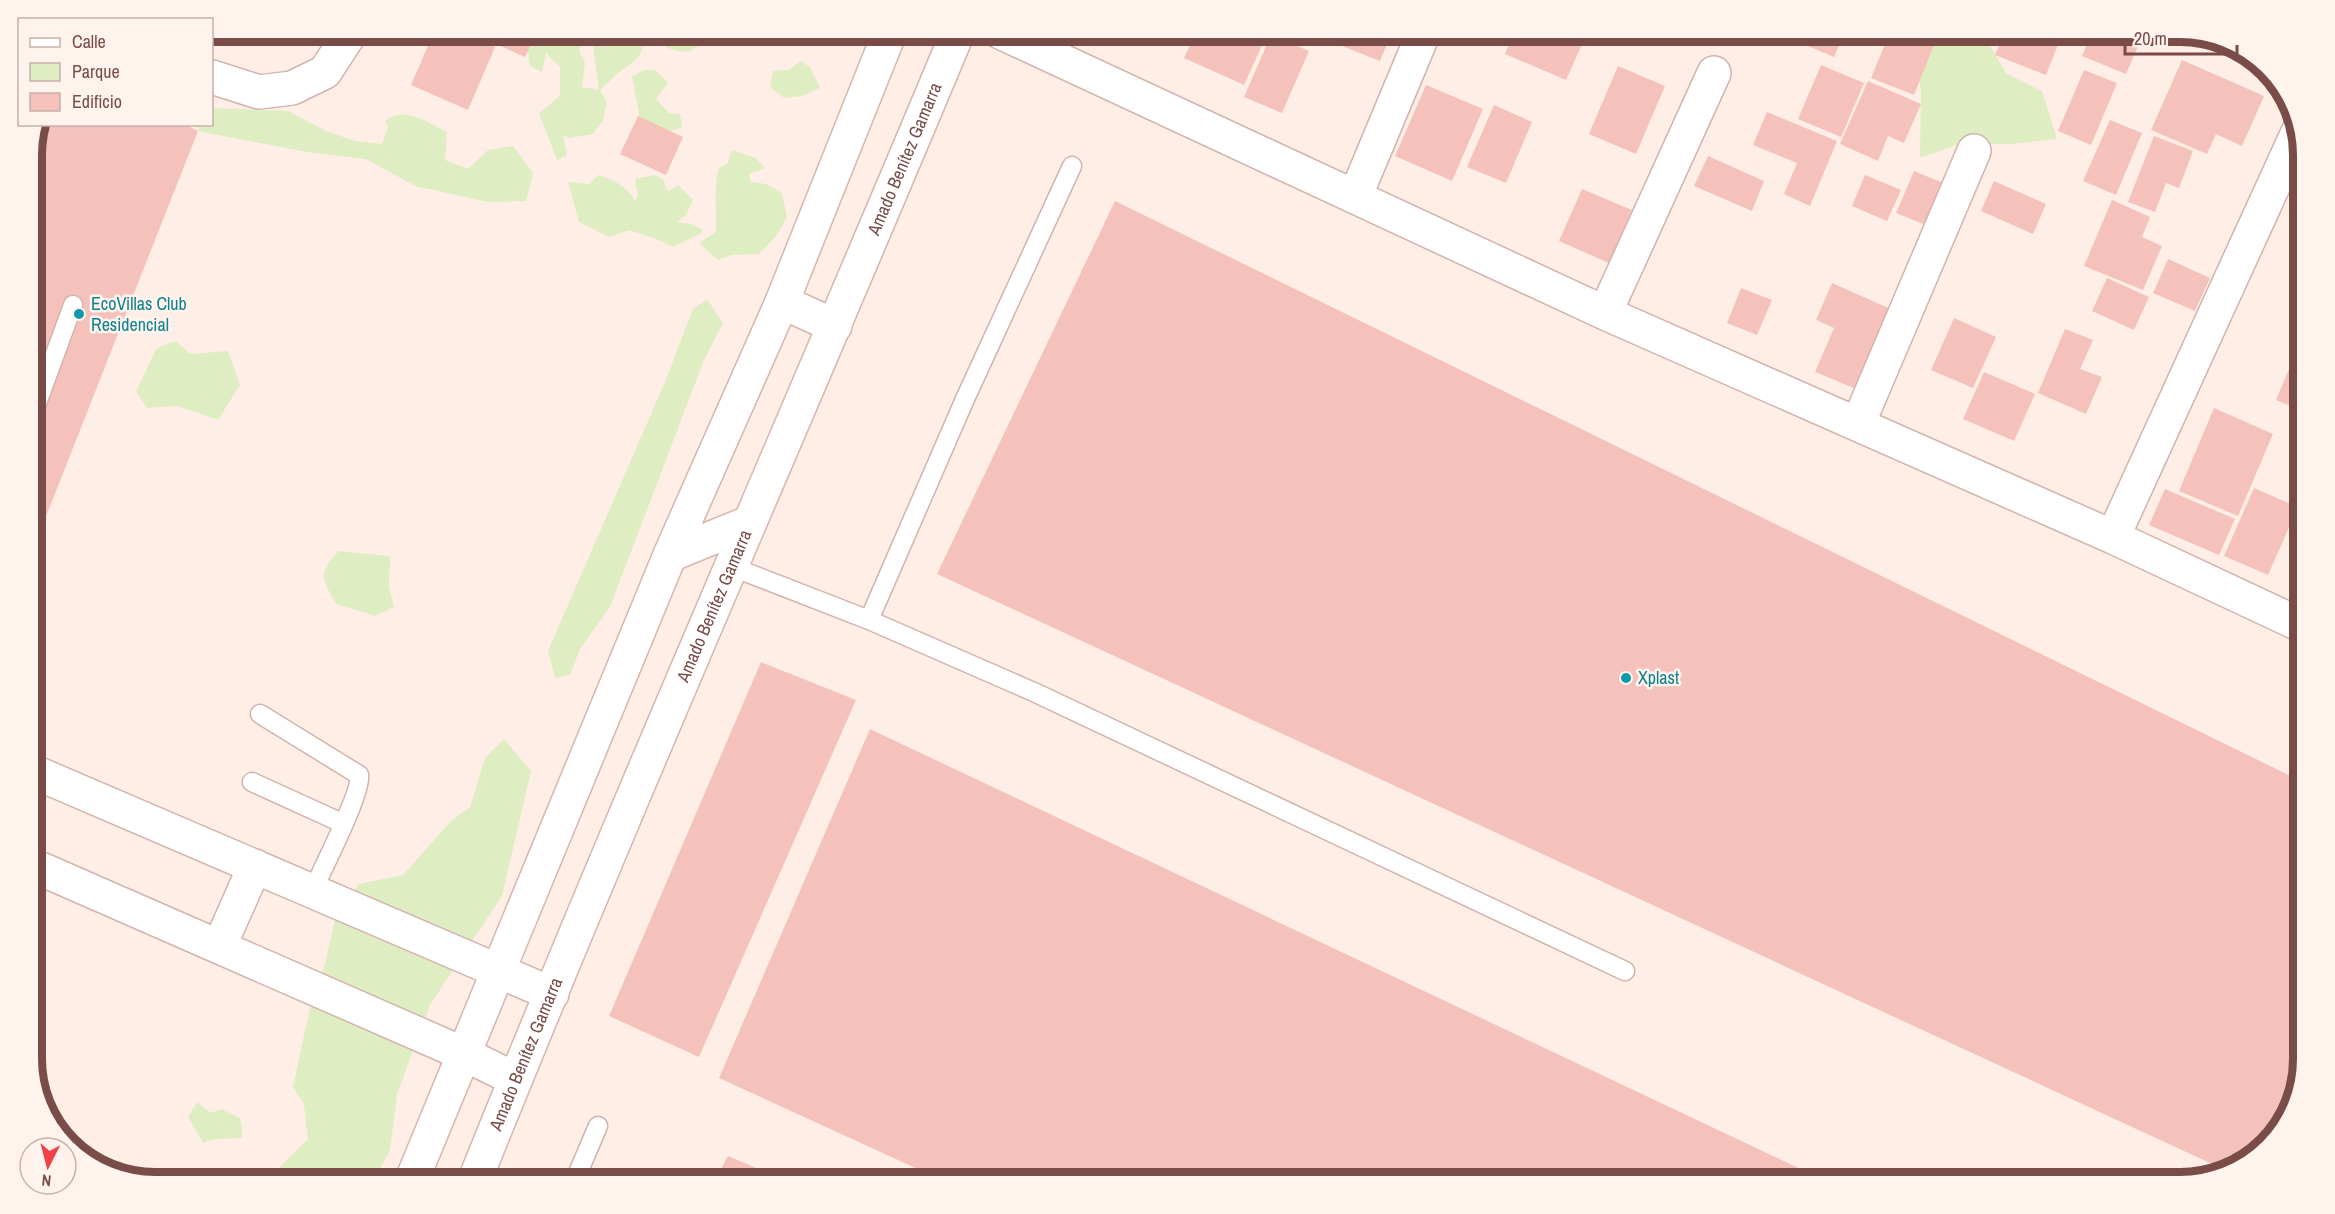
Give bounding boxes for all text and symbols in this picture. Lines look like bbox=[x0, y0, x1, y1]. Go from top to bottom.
legend bbox=[18, 18, 213, 126]
scale bar bbox=[2125, 18, 2238, 56]
text: 20 m bbox=[2134, 26, 2167, 51]
text: Calle bbox=[72, 29, 106, 54]
text: Parque bbox=[72, 59, 120, 84]
street label: Amado Benítez Gamarra bbox=[861, 79, 947, 240]
text: Edificio bbox=[72, 89, 122, 114]
place label: EcoVillas Club Residencial bbox=[91, 291, 187, 337]
marker: EcoVillas Club Residencial bbox=[72, 307, 86, 321]
street label: Amado Benítez Gamarra bbox=[670, 526, 757, 687]
place label: Xplast bbox=[1638, 665, 1679, 690]
marker: Xplast bbox=[1619, 671, 1633, 685]
street label: Amado Benítez Gamarra bbox=[483, 974, 568, 1135]
north arrow bbox=[18, 1136, 78, 1196]
text: N bbox=[41, 1169, 52, 1192]

